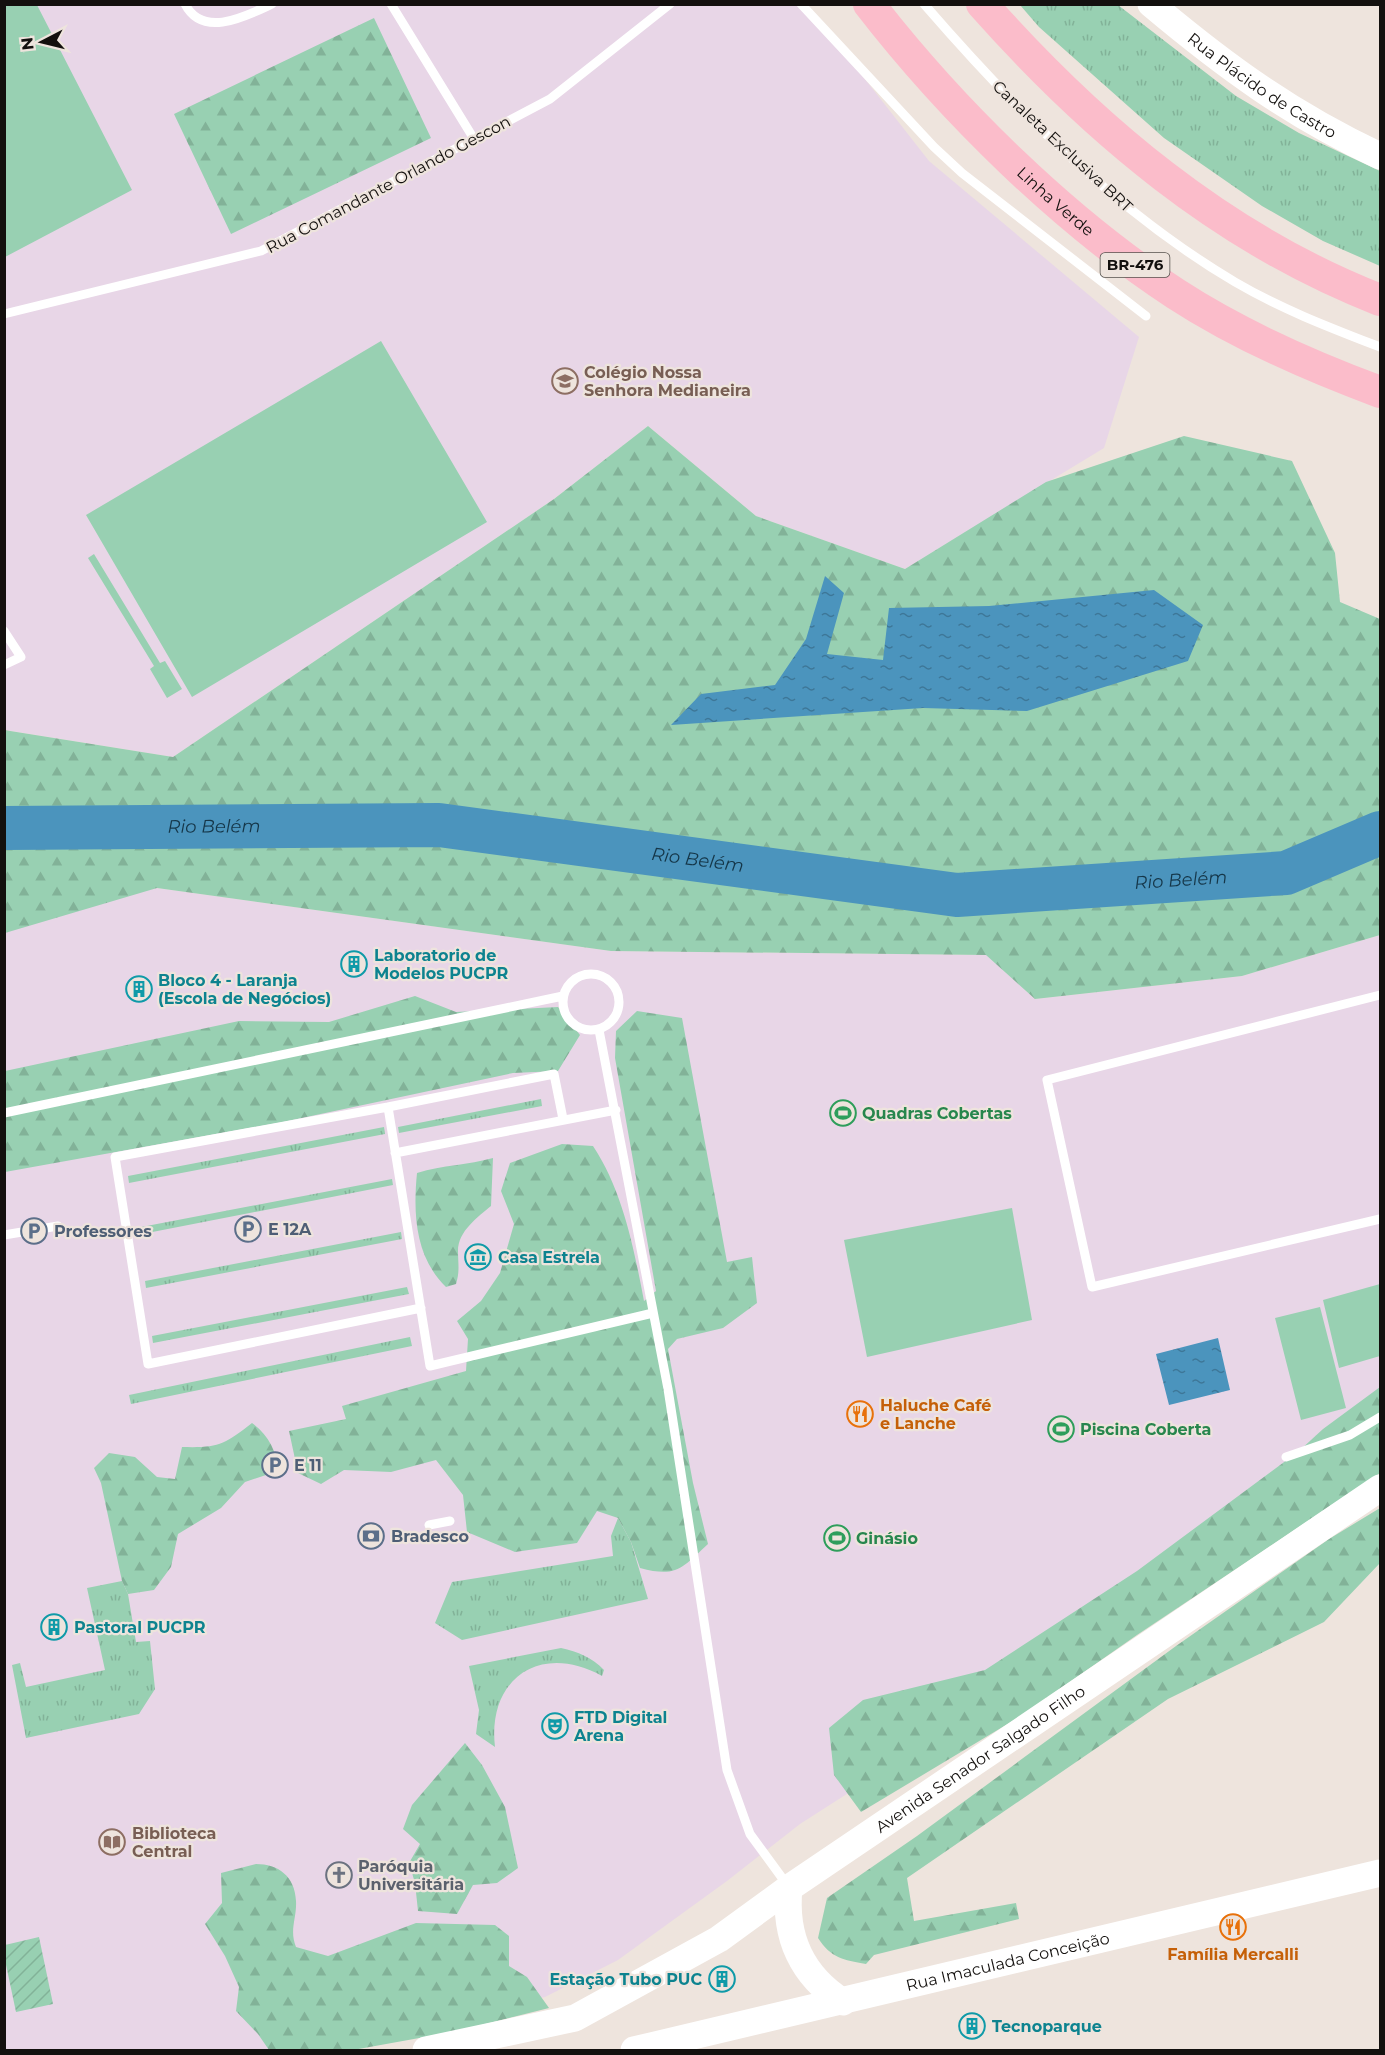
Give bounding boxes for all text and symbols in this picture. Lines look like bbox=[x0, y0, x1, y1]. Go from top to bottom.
north arrow bbox=[12, 12, 72, 72]
street label: Rua Plácido de Castro bbox=[1184, 29, 1340, 142]
text: N bbox=[17, 36, 38, 51]
street label: Canaleta Exclusiva BRT bbox=[989, 77, 1137, 217]
street label: Rua Comandante Orlando Gescon bbox=[263, 112, 514, 257]
street label: Linha Verde bbox=[1013, 163, 1098, 240]
road number: BR-476 bbox=[1100, 253, 1170, 277]
place label: Colégio Nossa Senhora Medianeira bbox=[584, 363, 751, 400]
school or university icon: Colégio Nossa Senhora Medianeira bbox=[550, 366, 580, 396]
water label: Rio Belém bbox=[167, 815, 261, 838]
water label: Rio Belém bbox=[650, 843, 745, 877]
water label: Rio Belém bbox=[1134, 866, 1228, 894]
place label: Laboratorio de Modelos PUCPR bbox=[374, 946, 508, 983]
building icon: Laboratorio de Modelos PUCPR bbox=[339, 949, 369, 979]
place label: Bloco 4 - Laranja (Escola de Negócios) bbox=[158, 971, 331, 1008]
building icon: Bloco 4 - Laranja (Escola de Negócios) bbox=[124, 974, 154, 1004]
sports icon: Quadras Cobertas bbox=[828, 1098, 858, 1128]
place label: Quadras Cobertas bbox=[862, 1104, 1012, 1123]
parking icon: E 12A bbox=[233, 1214, 263, 1244]
parking icon: Professores bbox=[19, 1216, 49, 1246]
place label: E 12A bbox=[268, 1220, 312, 1239]
place label: Professores bbox=[54, 1222, 152, 1241]
museum icon: Casa Estrela bbox=[463, 1242, 493, 1272]
place label: Casa Estrela bbox=[498, 1248, 600, 1267]
place label: Haluche Café e Lanche bbox=[880, 1396, 991, 1433]
restaurant icon: Haluche Café e Lanche bbox=[845, 1399, 875, 1429]
sports icon: Piscina Coberta bbox=[1046, 1414, 1076, 1444]
place label: Piscina Coberta bbox=[1080, 1420, 1211, 1439]
parking icon: E 11 bbox=[260, 1450, 290, 1480]
place label: E 11 bbox=[294, 1456, 322, 1475]
bank icon: Bradesco bbox=[356, 1521, 386, 1551]
sports icon: Ginásio bbox=[822, 1523, 852, 1553]
place label: Bradesco bbox=[391, 1527, 469, 1546]
place label: Ginásio bbox=[856, 1529, 918, 1548]
building icon: Pastoral PUCPR bbox=[39, 1612, 69, 1642]
place label: Pastoral PUCPR bbox=[74, 1618, 206, 1637]
street label: Avenida Senador Salgado Filho bbox=[872, 1681, 1089, 1837]
place label: FTD Digital Arena bbox=[573, 1708, 667, 1745]
theatre icon: FTD Digital Arena bbox=[540, 1711, 570, 1741]
place label: Biblioteca Central bbox=[132, 1824, 216, 1861]
library icon: Biblioteca Central bbox=[97, 1827, 127, 1857]
place label: Paróquia Universitária bbox=[358, 1857, 464, 1894]
church icon: Paróquia Universitária bbox=[324, 1860, 354, 1890]
restaurant icon: Família Mercalli bbox=[1218, 1912, 1248, 1942]
street label: Rua Imaculada Conceição bbox=[904, 1929, 1111, 1995]
place label: Família Mercalli bbox=[1167, 1945, 1299, 1964]
building icon: Estação Tubo PUC bbox=[707, 1964, 737, 1994]
place label: Estação Tubo PUC bbox=[549, 1970, 702, 1990]
building icon: Tecnoparque bbox=[957, 2011, 987, 2041]
place label: Tecnoparque bbox=[992, 2017, 1102, 2036]

